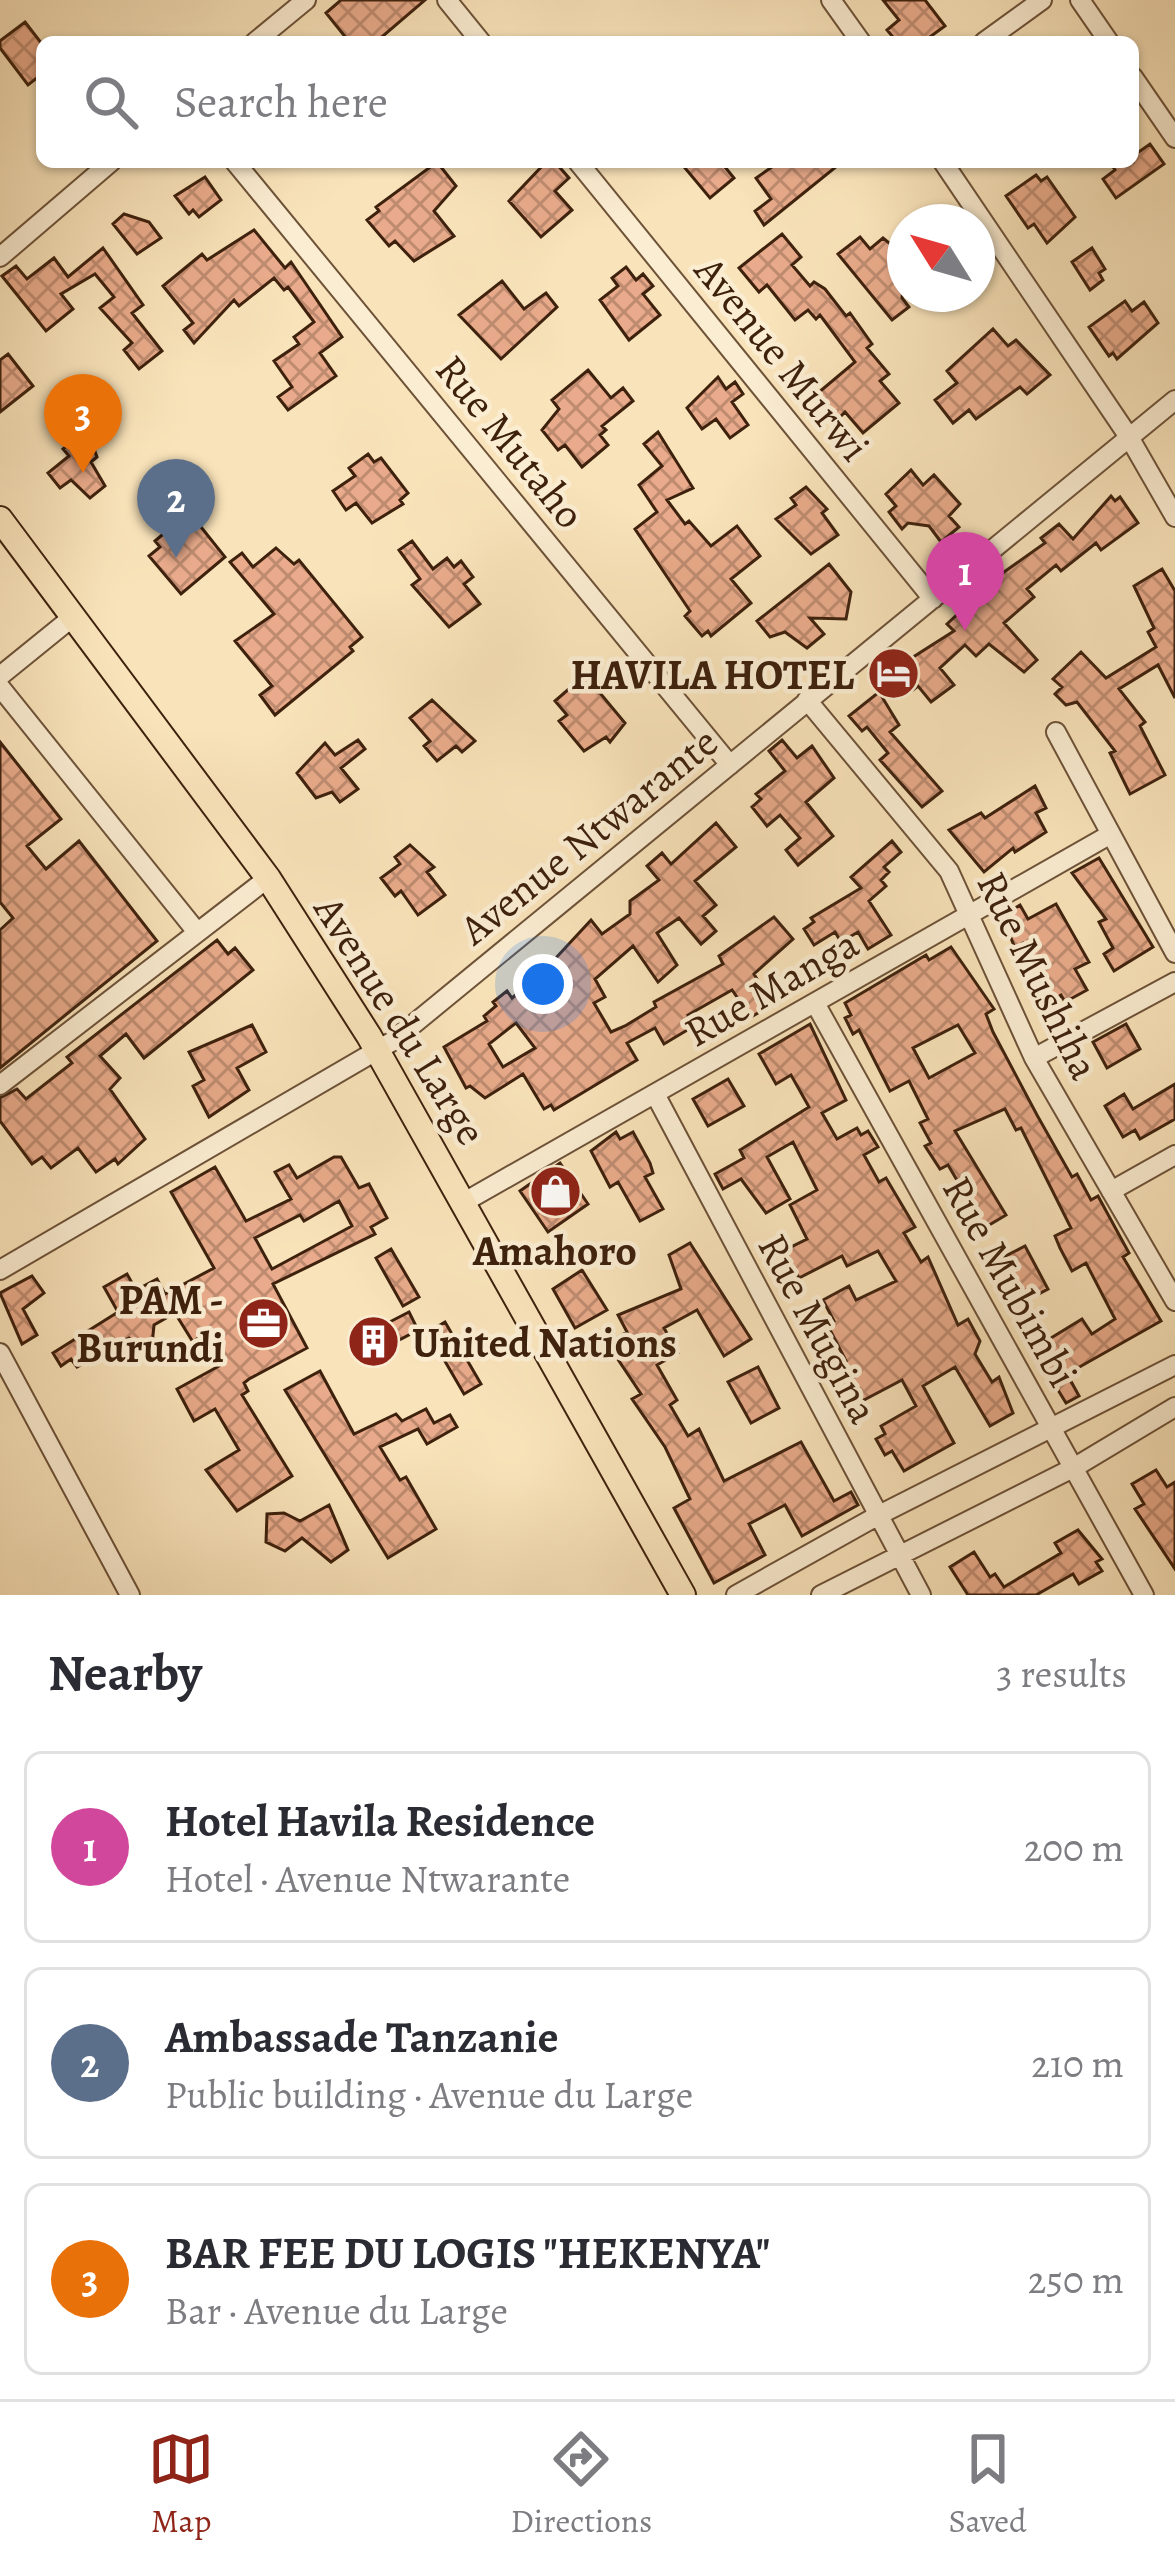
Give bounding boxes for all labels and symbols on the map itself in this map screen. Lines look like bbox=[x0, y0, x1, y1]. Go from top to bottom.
north arrow bbox=[887, 204, 995, 312]
street label: Avenue Murwi bbox=[681, 243, 883, 473]
street label: Rue Mutaho bbox=[423, 342, 598, 540]
pin: 3 bbox=[44, 374, 122, 473]
pin: 2 bbox=[137, 459, 215, 558]
pin: 1 bbox=[926, 532, 1004, 631]
place label: HAVILA HOTEL bbox=[571, 646, 855, 703]
hotel icon: HAVILA HOTEL bbox=[865, 646, 921, 702]
street label: Avenue Ntwarante bbox=[446, 714, 729, 958]
street label: Rue Mushiha bbox=[964, 862, 1114, 1089]
street label: Avenue du Large bbox=[301, 884, 500, 1156]
street label: Rue Manga bbox=[674, 915, 869, 1060]
your location bbox=[513, 954, 573, 1014]
shop icon: Amahoro bbox=[527, 1163, 583, 1219]
street label: Rue Mubimbi bbox=[929, 1166, 1092, 1397]
place label: Amahoro bbox=[472, 1222, 637, 1279]
street label: Rue Mugina bbox=[745, 1223, 893, 1433]
place label: PAM - Burundi bbox=[76, 1271, 224, 1376]
office icon: PAM - Burundi bbox=[235, 1295, 291, 1351]
building icon: United Nations bbox=[345, 1314, 401, 1370]
place label: United Nations bbox=[412, 1314, 677, 1371]

